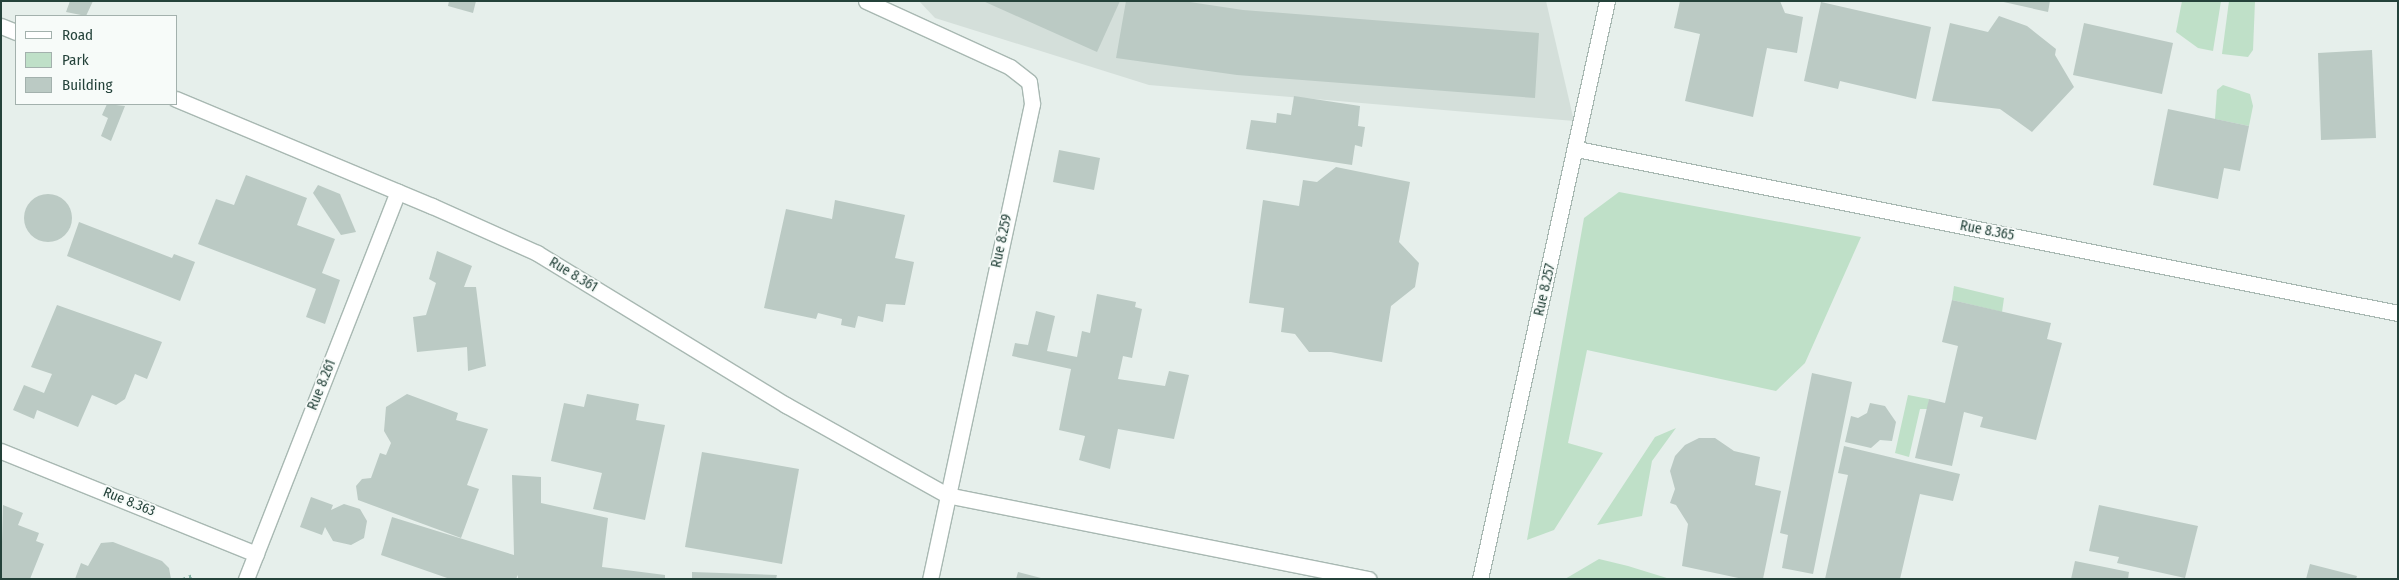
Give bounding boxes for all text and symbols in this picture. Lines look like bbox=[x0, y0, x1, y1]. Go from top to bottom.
legend bbox=[15, 15, 178, 105]
text: Road bbox=[62, 26, 93, 44]
text: Park bbox=[62, 51, 89, 69]
text: Building bbox=[62, 76, 113, 94]
street label: Rue 8.259 bbox=[988, 213, 1016, 269]
street label: Rue 8.365 bbox=[1958, 218, 2016, 244]
street label: Rue 8.361 bbox=[546, 254, 600, 296]
street label: Rue 8.257 bbox=[1531, 262, 1559, 318]
street label: Rue 8.261 bbox=[304, 357, 340, 413]
street label: Rue 8.363 bbox=[100, 484, 158, 520]

